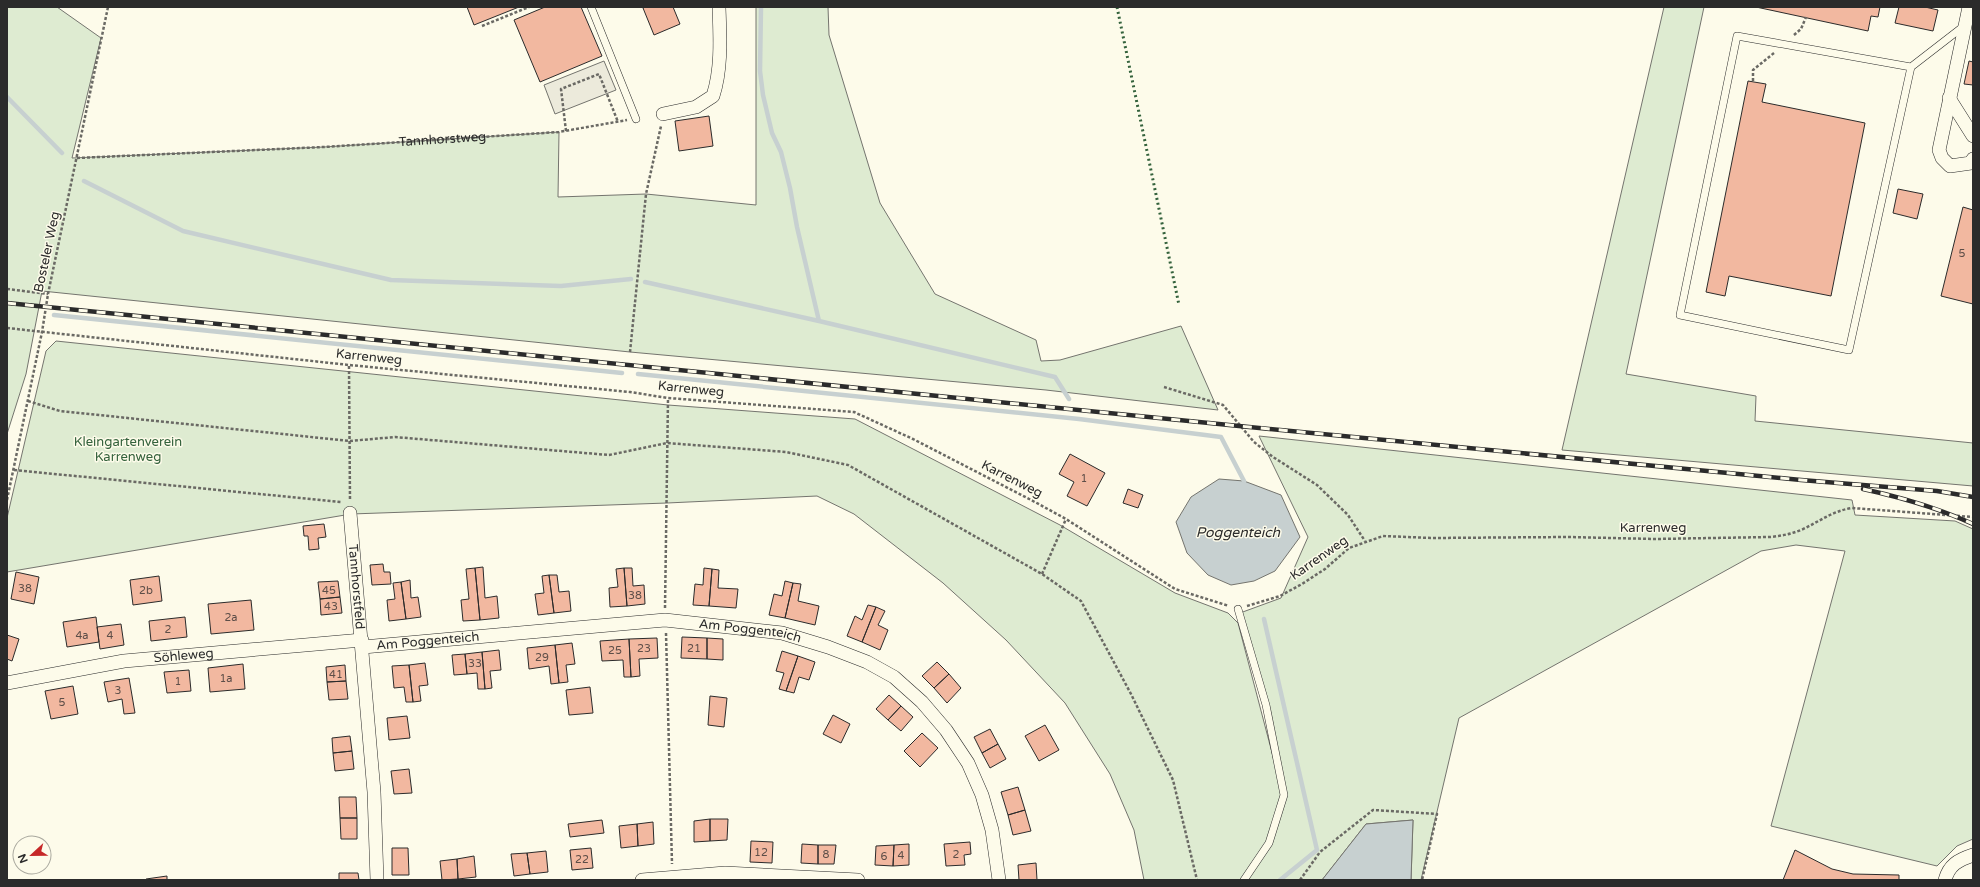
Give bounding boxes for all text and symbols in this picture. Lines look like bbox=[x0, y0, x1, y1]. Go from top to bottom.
street label: Tannhorstweg bbox=[398, 129, 487, 150]
street label: Bosteler Weg bbox=[31, 210, 63, 294]
house number: 5 bbox=[1959, 247, 1966, 260]
street label: Karrenweg bbox=[335, 346, 403, 368]
street label: Karrenweg bbox=[657, 378, 725, 400]
park label: Kleingartenverein Karrenweg bbox=[74, 434, 182, 465]
street label: Karrenweg bbox=[979, 457, 1045, 501]
house number: 1 bbox=[1081, 472, 1087, 485]
street label: Karrenweg bbox=[1620, 520, 1686, 536]
water label: Poggenteich bbox=[1196, 524, 1281, 541]
street label: Karrenweg bbox=[1287, 532, 1351, 584]
street label: Tannhorstfeld bbox=[345, 543, 368, 630]
house number: 38 bbox=[18, 582, 32, 595]
house number: 2b bbox=[139, 584, 153, 597]
house number: 45 bbox=[322, 584, 336, 597]
house number: 38 bbox=[628, 589, 642, 602]
house number: 43 bbox=[324, 600, 338, 613]
house number: 2a bbox=[224, 611, 238, 624]
street label: Am Poggenteich bbox=[698, 616, 803, 646]
house number: 2 bbox=[165, 623, 172, 636]
house number: 4a bbox=[75, 629, 89, 642]
house number: 4 bbox=[107, 629, 114, 642]
street label: Am Poggenteich bbox=[376, 629, 480, 654]
house number: 23 bbox=[637, 642, 651, 655]
house number: 21 bbox=[687, 642, 701, 655]
house number: 25 bbox=[608, 644, 622, 657]
street label: Söhleweg bbox=[153, 645, 214, 666]
house number: 29 bbox=[535, 651, 549, 664]
house number: 33 bbox=[468, 657, 482, 670]
house number: 41 bbox=[329, 668, 343, 681]
house number: 1a bbox=[219, 672, 233, 685]
house number: 1 bbox=[175, 675, 181, 688]
house number: 3 bbox=[115, 684, 122, 697]
house number: 5 bbox=[59, 696, 66, 709]
north arrow bbox=[12, 835, 52, 875]
house number: 12 bbox=[754, 846, 768, 859]
house number: 8 bbox=[823, 848, 830, 861]
house number: 2 bbox=[953, 848, 960, 861]
house number: 4 bbox=[898, 849, 905, 862]
house number: 6 bbox=[881, 850, 888, 863]
text: N bbox=[16, 852, 31, 865]
house number: 22 bbox=[575, 853, 589, 866]

